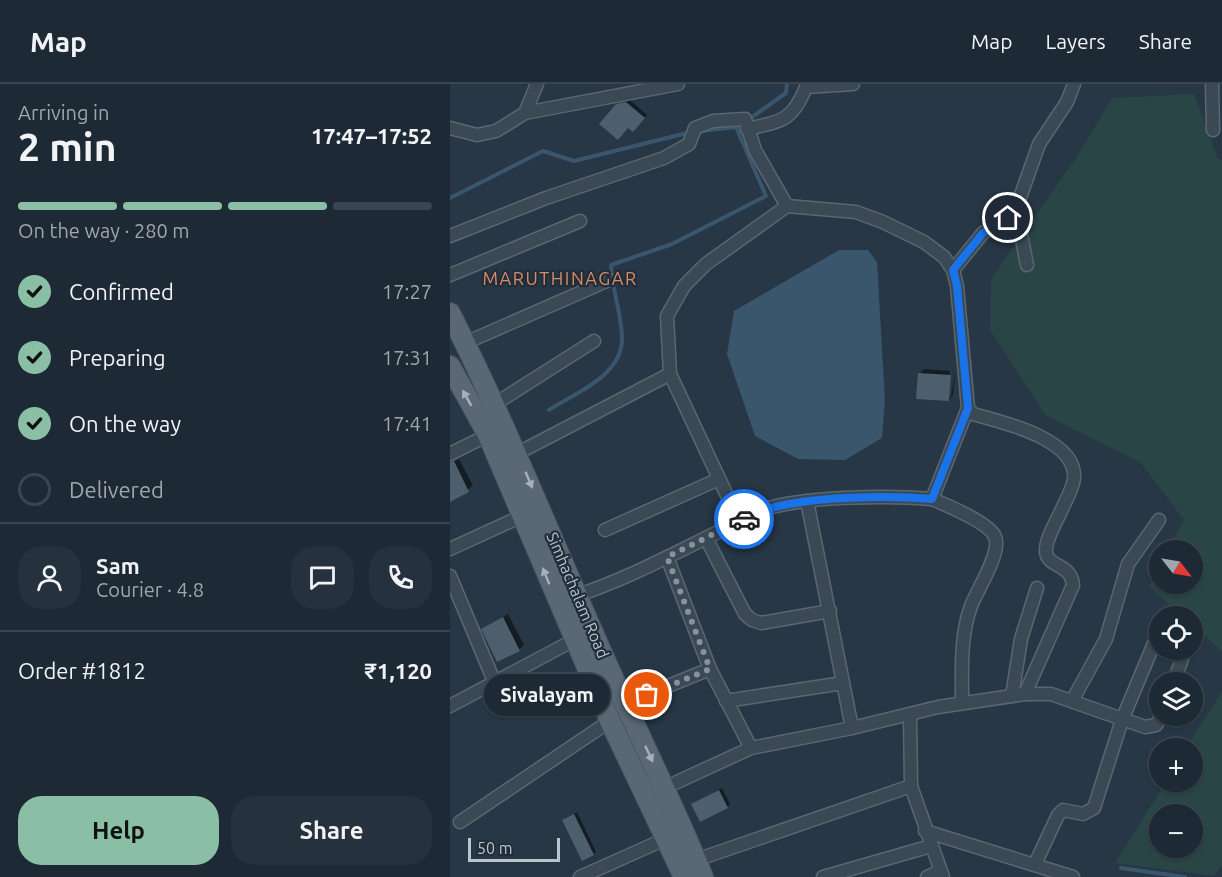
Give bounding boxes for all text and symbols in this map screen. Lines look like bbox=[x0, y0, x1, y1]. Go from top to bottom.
text: Map bbox=[30, 26, 87, 57]
text: Map bbox=[971, 29, 1012, 53]
text: Layers bbox=[1045, 29, 1106, 53]
text: Share bbox=[1139, 29, 1192, 53]
text: Arriving in bbox=[18, 101, 109, 124]
text: 17:47–17:52 bbox=[311, 123, 432, 148]
text: 2 min bbox=[18, 125, 117, 168]
pin bbox=[982, 192, 1033, 243]
icon: home bbox=[991, 201, 1024, 234]
text: On the way · 280 m bbox=[18, 219, 190, 242]
district label: MARUTHINAGAR bbox=[482, 268, 638, 288]
icon: check bbox=[18, 275, 51, 308]
text: Confirmed bbox=[69, 279, 174, 304]
text: 17:27 bbox=[382, 280, 432, 303]
icon: check bbox=[18, 341, 51, 374]
text: Preparing bbox=[69, 345, 166, 370]
text: 17:31 bbox=[382, 346, 432, 369]
one-way arrow bbox=[462, 389, 472, 406]
icon: check bbox=[18, 407, 51, 440]
text: On the way bbox=[69, 411, 181, 436]
text: 17:41 bbox=[382, 412, 432, 435]
one-way arrow bbox=[524, 471, 534, 489]
text: Delivered bbox=[69, 477, 164, 502]
courier bbox=[714, 489, 774, 549]
icon: car bbox=[728, 503, 761, 536]
street label: Simhachalam Road bbox=[543, 529, 613, 661]
north arrow bbox=[1149, 540, 1203, 594]
map controls bbox=[1149, 540, 1203, 858]
button: person bbox=[18, 546, 81, 609]
button: chat bbox=[291, 546, 354, 609]
button: phone bbox=[369, 546, 432, 609]
text: Sam bbox=[96, 553, 140, 578]
one-way arrow bbox=[541, 566, 551, 584]
text: Courier · 4.8 bbox=[96, 578, 204, 601]
button: locate bbox=[1149, 606, 1203, 660]
text: Order #1812 bbox=[18, 658, 146, 683]
text: ₹1,120 bbox=[365, 658, 432, 683]
pin bbox=[621, 669, 672, 720]
button: layers bbox=[1149, 672, 1203, 726]
callout: Sivalayam bbox=[485, 674, 611, 716]
icon: bag bbox=[630, 678, 663, 711]
text: Sivalayam bbox=[500, 683, 594, 706]
button: + bbox=[1149, 738, 1203, 792]
one-way arrow bbox=[644, 746, 654, 764]
button: Help bbox=[18, 796, 219, 865]
button: Share bbox=[231, 796, 432, 865]
button: − bbox=[1149, 804, 1203, 858]
scale bar bbox=[468, 835, 560, 862]
text: 50 m bbox=[477, 839, 513, 857]

